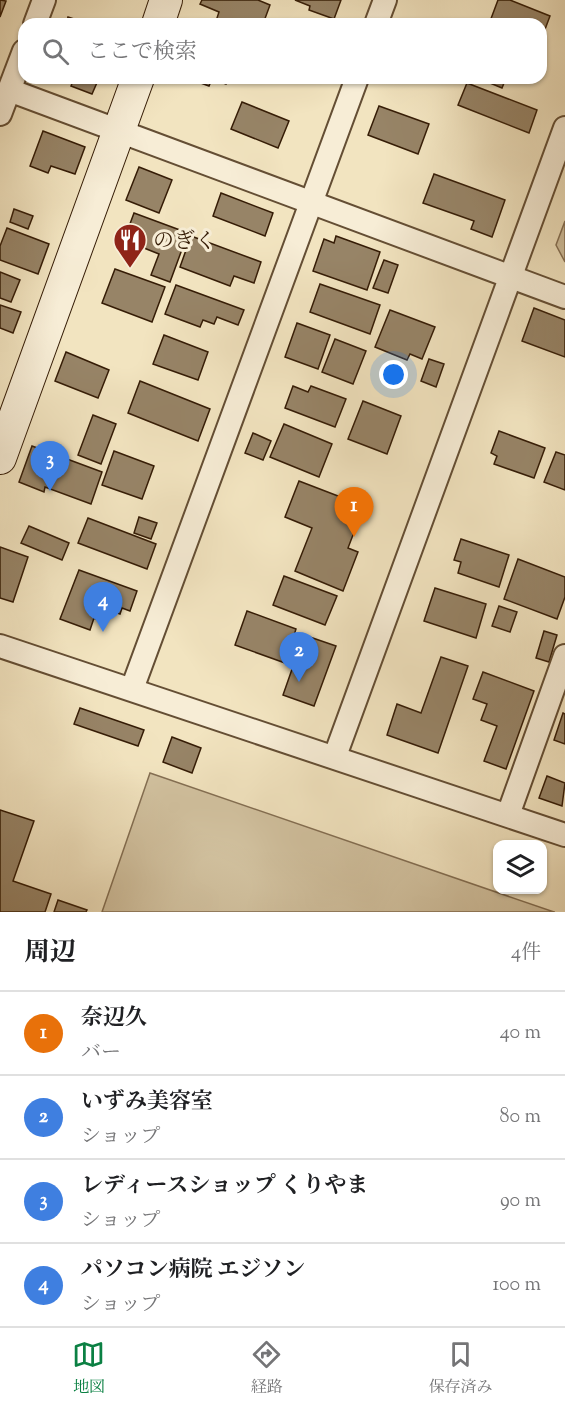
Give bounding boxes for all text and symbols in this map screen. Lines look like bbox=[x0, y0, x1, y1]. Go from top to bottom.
search box bbox=[18, 18, 547, 84]
icon: search bbox=[39, 35, 72, 68]
text: ここで検索 bbox=[87, 37, 197, 69]
restaurant icon: のぎく bbox=[112, 222, 148, 269]
place label: のぎく bbox=[153, 227, 216, 257]
your location bbox=[379, 360, 408, 389]
pin: 3 bbox=[31, 442, 70, 491]
pin: 1 bbox=[334, 488, 374, 537]
pin: 4 bbox=[84, 582, 122, 632]
pin: 2 bbox=[280, 632, 318, 682]
map controls bbox=[493, 840, 547, 894]
button: layers bbox=[493, 840, 547, 894]
text: 周辺 bbox=[24, 935, 76, 972]
text: 4件 bbox=[511, 939, 541, 968]
text: 奈辺久 bbox=[81, 1003, 147, 1035]
text: 1 bbox=[40, 1019, 47, 1048]
text: 40 m bbox=[500, 1019, 541, 1048]
text: バー bbox=[81, 1039, 121, 1068]
text: いずみ美容室 bbox=[81, 1087, 213, 1119]
text: 2 bbox=[39, 1103, 48, 1132]
text: 80 m bbox=[500, 1103, 541, 1132]
text: ショップ bbox=[81, 1123, 161, 1152]
text: レディースショップ くりやま bbox=[81, 1171, 368, 1203]
text: 3 bbox=[39, 1187, 48, 1216]
text: 90 m bbox=[500, 1187, 541, 1216]
text: ショップ bbox=[81, 1207, 161, 1236]
text: パソコン病院 エジソン bbox=[81, 1255, 305, 1287]
text: 4 bbox=[38, 1271, 49, 1300]
text: 100 m bbox=[492, 1271, 541, 1300]
text: ショップ bbox=[81, 1291, 161, 1320]
tab: 地図 bbox=[72, 1338, 105, 1400]
tab: 経路 bbox=[250, 1338, 283, 1400]
tab: 保存済み bbox=[428, 1338, 492, 1400]

